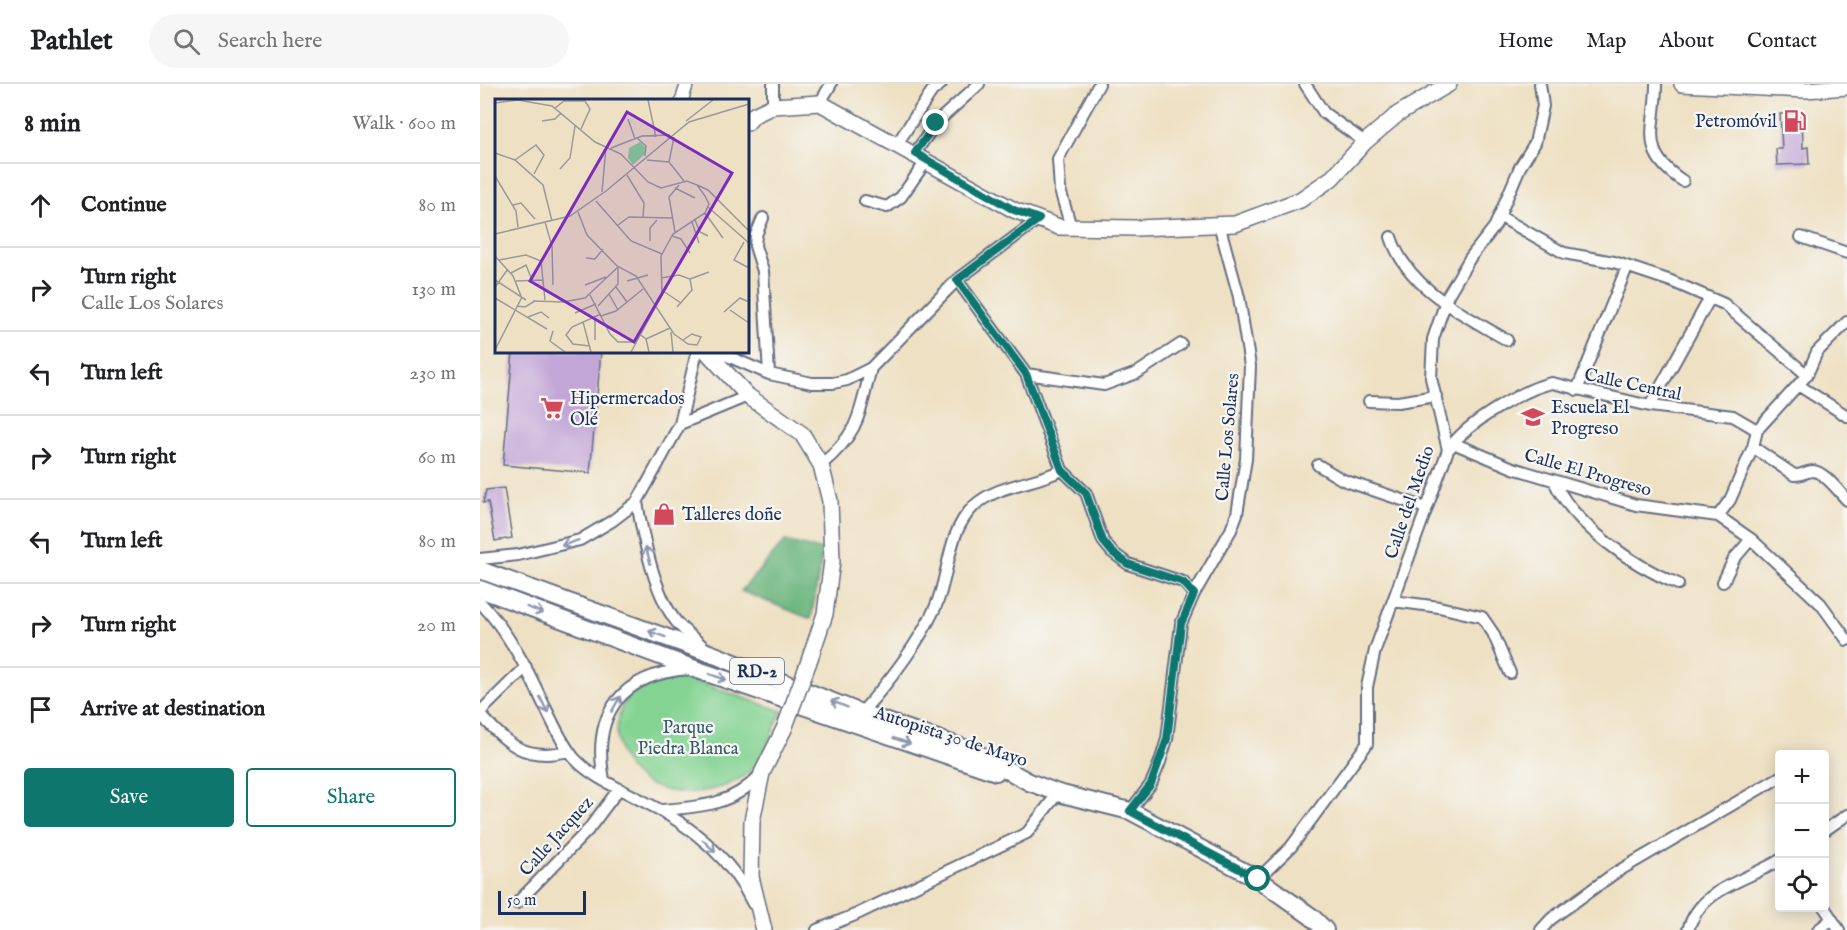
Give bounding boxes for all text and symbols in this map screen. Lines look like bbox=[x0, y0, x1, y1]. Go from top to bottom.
search box bbox=[149, 14, 569, 68]
text: Pathlet bbox=[30, 24, 113, 59]
icon: search bbox=[170, 25, 203, 58]
text: Search here bbox=[218, 27, 322, 55]
text: Home bbox=[1498, 28, 1553, 55]
text: Map bbox=[1586, 28, 1626, 55]
text: About bbox=[1659, 28, 1714, 55]
text: Contact bbox=[1747, 28, 1817, 55]
inset map bbox=[495, 99, 748, 352]
text: 8 min bbox=[24, 107, 81, 140]
fuel station icon: Petromóvil bbox=[1782, 108, 1808, 134]
route end bbox=[922, 109, 948, 135]
text: Walk · 600 m bbox=[352, 111, 456, 136]
place label: Petromóvil bbox=[1695, 111, 1777, 134]
icon: ahead bbox=[24, 189, 57, 222]
text: Continue bbox=[81, 191, 167, 219]
text: 80 m bbox=[419, 193, 456, 218]
text: Turn right bbox=[81, 263, 176, 291]
icon: right bbox=[24, 273, 57, 306]
text: 130 m bbox=[411, 277, 456, 302]
text: Calle Los Solares bbox=[81, 291, 224, 316]
icon: left bbox=[24, 357, 57, 390]
text: Turn left bbox=[81, 359, 163, 387]
text: 230 m bbox=[410, 361, 456, 386]
street label: Calle Central bbox=[1582, 364, 1683, 407]
street label: Calle Los Solares bbox=[1211, 372, 1246, 502]
place label: Hipermercados Olé bbox=[570, 388, 685, 432]
supermarket icon: Hipermercados Olé bbox=[539, 395, 565, 421]
place label: Escuela El Progreso bbox=[1551, 397, 1629, 441]
school or university icon: Escuela El Progreso bbox=[1520, 404, 1546, 430]
icon: right bbox=[24, 441, 57, 474]
text: Turn right bbox=[81, 443, 176, 471]
street label: Calle del Medio bbox=[1380, 443, 1441, 562]
street label: Calle El Progreso bbox=[1521, 444, 1654, 503]
text: 60 m bbox=[418, 445, 456, 470]
shop icon: Talleres doñe bbox=[651, 501, 677, 527]
place label: Talleres doñe bbox=[682, 504, 782, 527]
icon: left bbox=[24, 525, 57, 558]
text: Turn left bbox=[81, 527, 163, 555]
text: 80 m bbox=[419, 529, 456, 554]
one-way arrow bbox=[561, 538, 580, 549]
one-way arrow bbox=[642, 545, 653, 564]
one-way arrow bbox=[525, 605, 544, 616]
icon: right bbox=[24, 609, 57, 642]
text: Turn right bbox=[81, 611, 176, 639]
text: 20 m bbox=[417, 613, 456, 638]
one-way arrow bbox=[649, 628, 667, 639]
road number: RD-2 bbox=[730, 658, 784, 684]
one-way arrow bbox=[708, 672, 727, 683]
icon: arrive bbox=[24, 693, 57, 726]
text: Arrive at destination bbox=[81, 695, 265, 723]
one-way arrow bbox=[539, 695, 551, 713]
one-way arrow bbox=[610, 696, 622, 713]
one-way arrow bbox=[831, 698, 849, 709]
street label: Autopista 30 de Mayo bbox=[870, 701, 1030, 773]
park label: Parque Piedra Blanca bbox=[637, 717, 739, 761]
one-way arrow bbox=[892, 736, 911, 747]
map controls bbox=[1775, 750, 1829, 912]
button: + bbox=[1775, 750, 1829, 804]
button: Save bbox=[24, 768, 234, 827]
button: Share bbox=[246, 768, 456, 827]
street label: Calle Jacquez bbox=[515, 792, 599, 882]
button: − bbox=[1775, 804, 1829, 858]
one-way arrow bbox=[701, 838, 716, 852]
button: locate bbox=[1775, 858, 1829, 912]
route start bbox=[1244, 865, 1270, 891]
scale bar bbox=[498, 888, 586, 916]
text: 50 m bbox=[507, 891, 536, 911]

